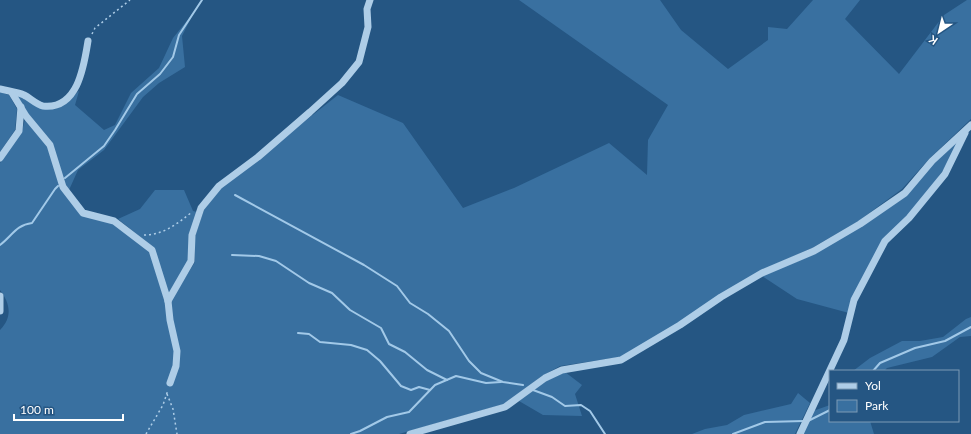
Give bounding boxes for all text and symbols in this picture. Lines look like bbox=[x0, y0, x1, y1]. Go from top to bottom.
north arrow bbox=[919, 12, 959, 52]
text: K bbox=[926, 33, 940, 48]
legend bbox=[829, 370, 959, 422]
text: Yol bbox=[865, 378, 881, 393]
scale bar bbox=[14, 396, 123, 422]
text: Park bbox=[865, 398, 889, 413]
text: 100 m bbox=[20, 402, 54, 417]

